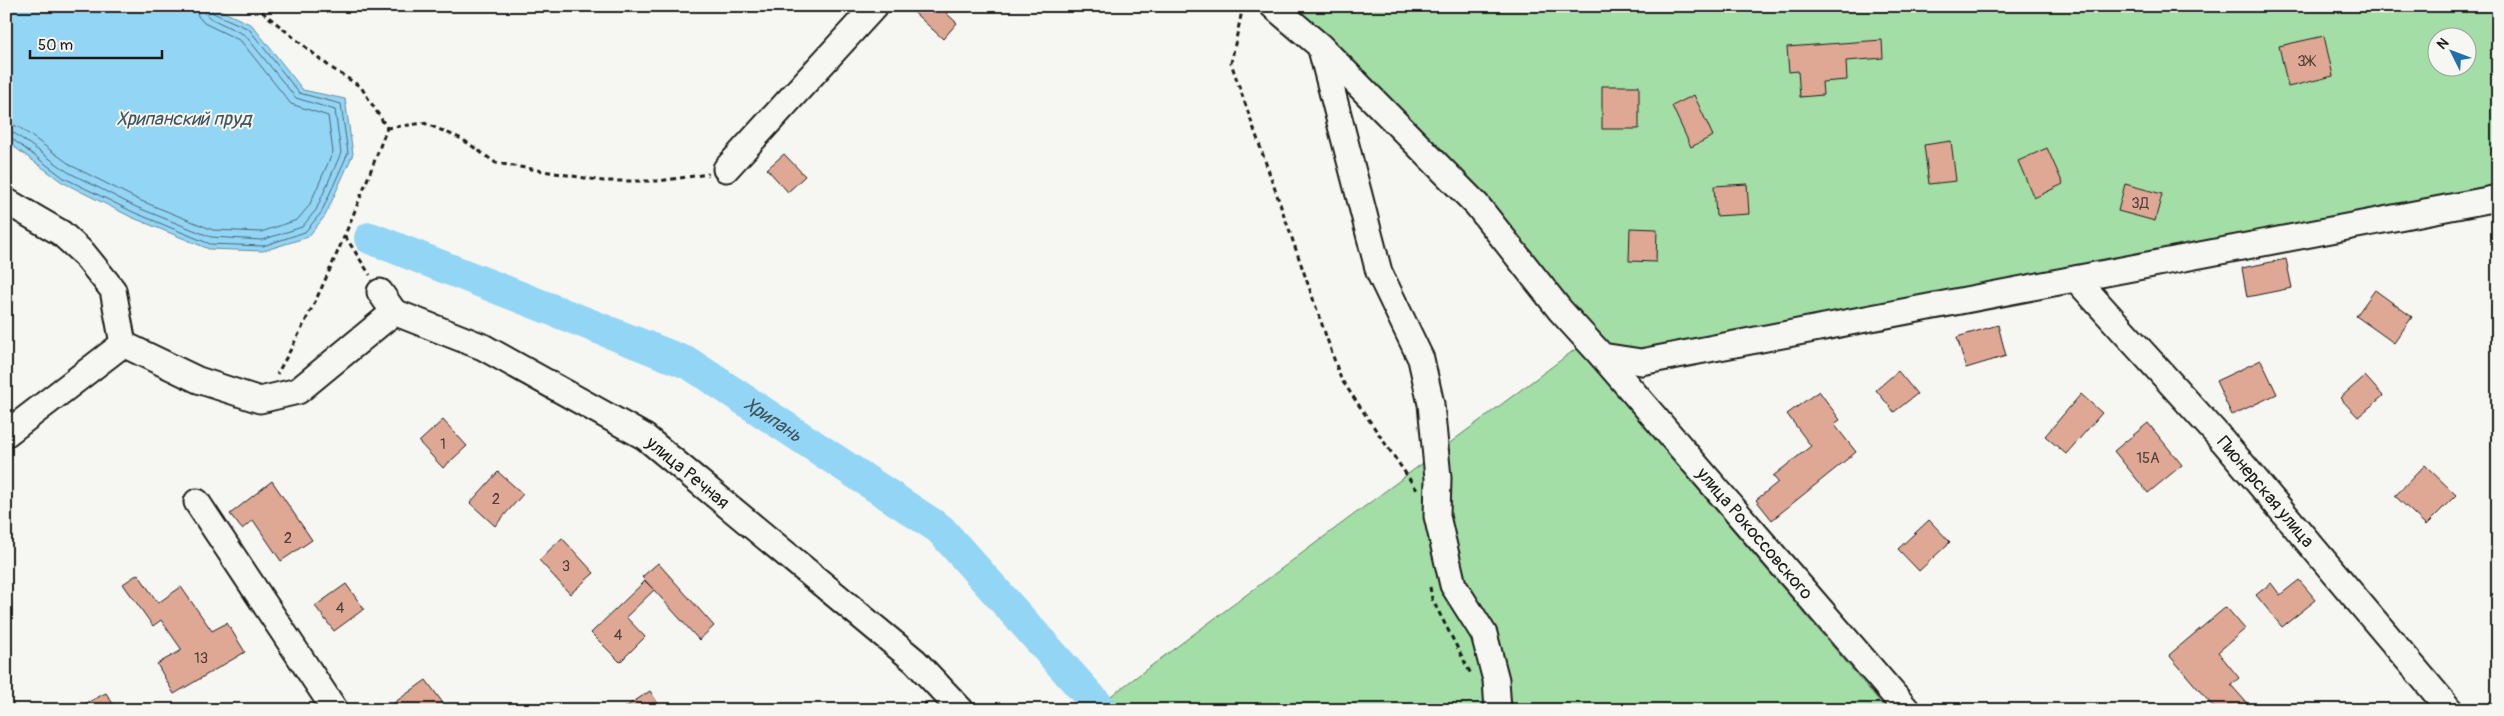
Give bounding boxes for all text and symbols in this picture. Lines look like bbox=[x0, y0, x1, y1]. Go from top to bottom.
scale bar bbox=[30, 28, 162, 60]
north arrow bbox=[2426, 28, 2476, 78]
text: N bbox=[2433, 34, 2452, 53]
text: 50 m bbox=[38, 36, 73, 55]
house number: 3Ж bbox=[2297, 52, 2317, 71]
water label: Хрипанский пруд bbox=[117, 107, 253, 131]
house number: 3Д bbox=[2131, 194, 2150, 213]
water label: Хрипань bbox=[740, 392, 807, 448]
street label: улица Речная bbox=[640, 431, 734, 514]
street label: Пионерская улица bbox=[2212, 431, 2319, 552]
house number: 1 bbox=[440, 435, 446, 454]
house number: 15А bbox=[2136, 449, 2160, 468]
street label: улица Рокоссовского bbox=[1690, 462, 1818, 605]
house number: 2 bbox=[492, 490, 500, 509]
house number: 2 bbox=[284, 529, 292, 548]
house number: 3 bbox=[562, 557, 570, 576]
house number: 4 bbox=[336, 599, 345, 618]
house number: 4 bbox=[614, 626, 623, 645]
house number: 13 bbox=[194, 649, 208, 668]

